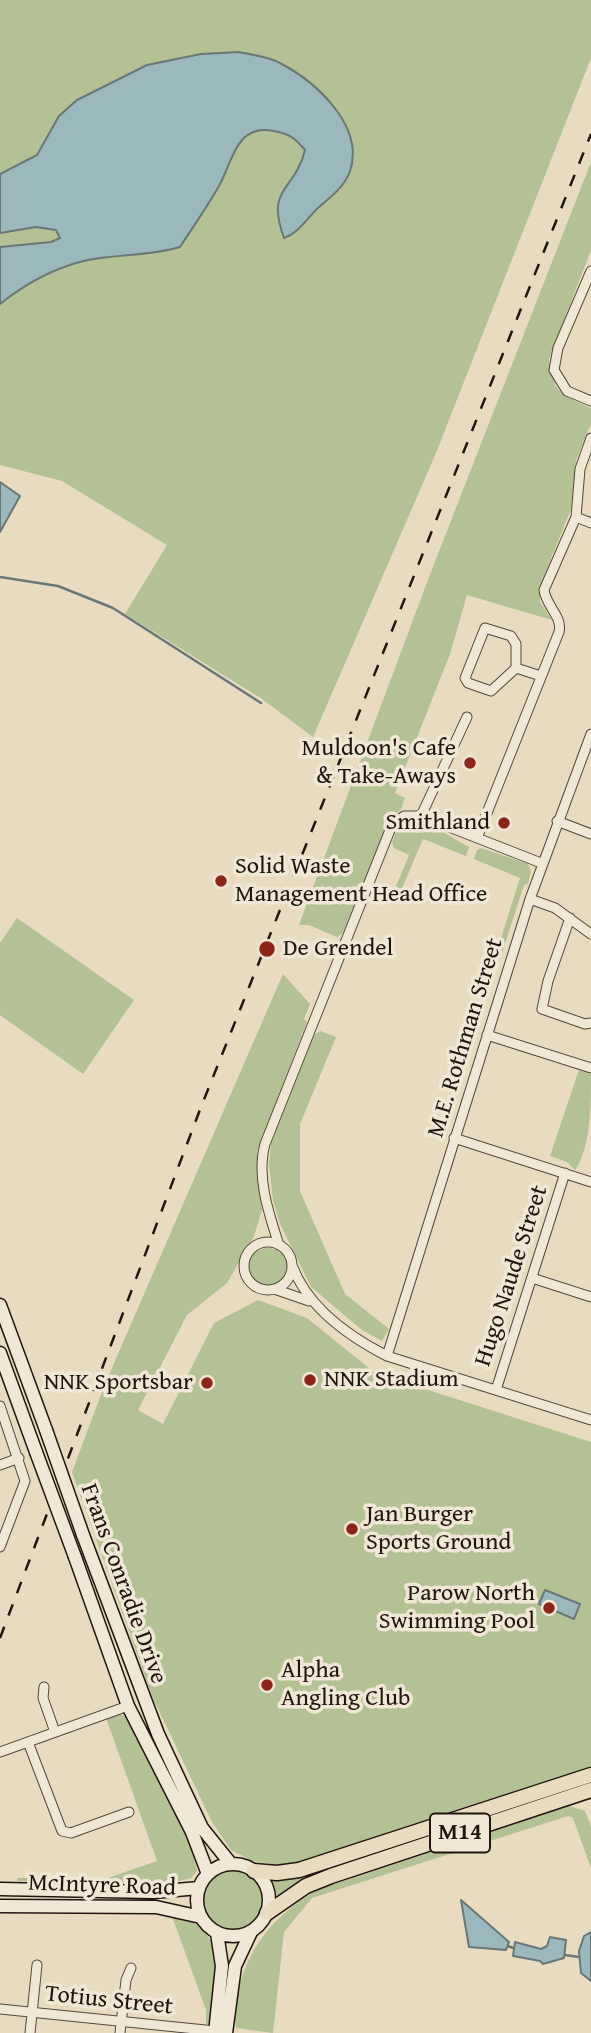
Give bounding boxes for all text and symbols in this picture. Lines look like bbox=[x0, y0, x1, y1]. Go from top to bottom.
place label: Muldoon's Cafe & Take-Aways bbox=[301, 735, 456, 791]
marker: Muldoon's Cafe & Take-Aways bbox=[462, 755, 478, 771]
place label: Smithland bbox=[386, 809, 490, 837]
marker: Smithland bbox=[496, 815, 512, 831]
place label: Solid Waste Management Head Office bbox=[235, 853, 487, 909]
marker: Solid Waste Management Head Office bbox=[213, 873, 229, 889]
place label: De Grendel bbox=[283, 935, 393, 963]
street label: M.E. Rothman Street bbox=[422, 935, 510, 1141]
marker: De Grendel bbox=[257, 939, 277, 959]
street label: Hugo Naude Street bbox=[469, 1182, 555, 1370]
place label: NNK Stadium bbox=[324, 1366, 459, 1394]
place label: NNK Sportsbar bbox=[44, 1369, 193, 1397]
marker: NNK Stadium bbox=[302, 1372, 318, 1388]
marker: NNK Sportsbar bbox=[199, 1375, 215, 1391]
street label: Frans Conradie Drive bbox=[73, 1480, 173, 1688]
place label: Jan Burger Sports Ground bbox=[366, 1501, 511, 1557]
marker: Jan Burger Sports Ground bbox=[344, 1521, 360, 1537]
place label: Parow North Swimming Pool bbox=[379, 1580, 535, 1636]
marker: Parow North Swimming Pool bbox=[541, 1600, 557, 1616]
place label: Alpha Angling Club bbox=[281, 1657, 410, 1713]
marker: Alpha Angling Club bbox=[259, 1677, 275, 1693]
road number: M14 bbox=[430, 1814, 490, 1852]
street label: McIntyre Road bbox=[28, 1869, 176, 1903]
street label: Totius Street bbox=[44, 1980, 174, 2022]

